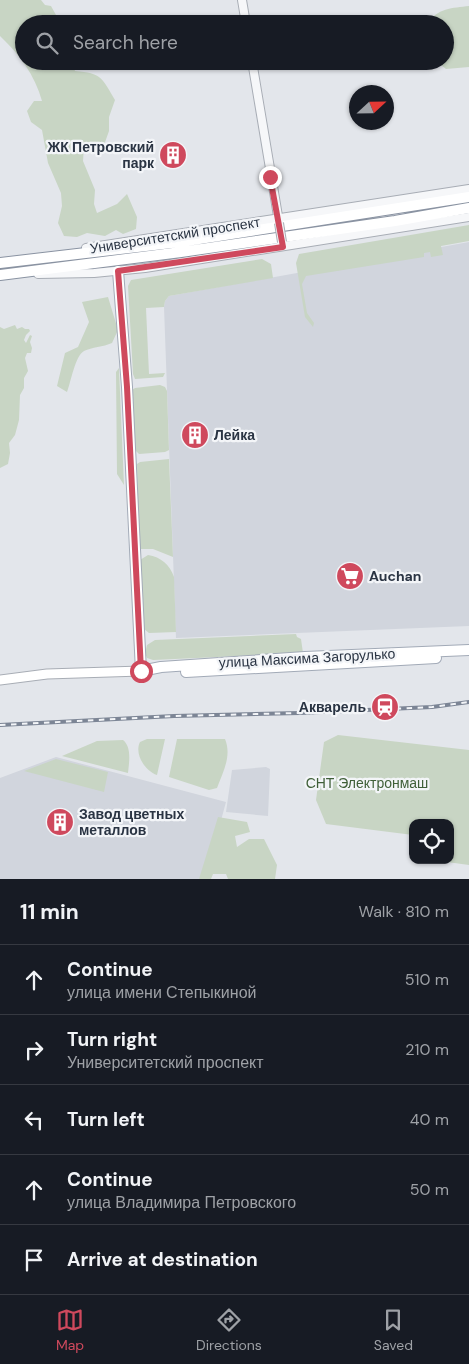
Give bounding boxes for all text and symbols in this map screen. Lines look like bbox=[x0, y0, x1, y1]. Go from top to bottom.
search box bbox=[15, 15, 454, 70]
icon: search bbox=[33, 29, 61, 57]
text: Search here bbox=[73, 30, 178, 55]
north arrow bbox=[349, 85, 394, 130]
place label: ЖК Петровский парк bbox=[47, 138, 155, 172]
building icon: ЖК Петровский парк bbox=[158, 140, 188, 170]
route end bbox=[259, 166, 282, 189]
street label: Университетский проспект bbox=[89, 213, 262, 257]
building icon: Лейка bbox=[180, 420, 210, 450]
place label: Лейка bbox=[214, 426, 255, 444]
supermarket icon: Auchan bbox=[335, 561, 365, 591]
place label: Auchan bbox=[369, 567, 421, 585]
street label: улица Максима Загорулько bbox=[218, 644, 396, 672]
route start bbox=[130, 660, 153, 683]
station icon: Акварель bbox=[370, 692, 400, 722]
place label: Акварель bbox=[299, 698, 366, 716]
park label: СНТ Электронмаш bbox=[306, 774, 428, 792]
place label: Завод цветных металлов bbox=[79, 805, 184, 839]
building icon: Завод цветных металлов bbox=[45, 807, 75, 837]
map controls bbox=[409, 819, 454, 864]
button: locate bbox=[409, 819, 454, 864]
text: 11 min bbox=[20, 898, 79, 926]
text: Walk · 810 m bbox=[358, 901, 449, 922]
text: Continue bbox=[67, 957, 153, 982]
icon: ahead bbox=[20, 966, 48, 994]
text: 510 m bbox=[405, 969, 449, 990]
text: улица имени Степыкиной bbox=[67, 982, 256, 1003]
text: Turn right bbox=[67, 1027, 157, 1052]
icon: right bbox=[20, 1036, 48, 1064]
text: 210 m bbox=[405, 1039, 449, 1060]
text: Университетский проспект bbox=[67, 1052, 264, 1073]
icon: left bbox=[20, 1106, 48, 1134]
text: Turn left bbox=[67, 1107, 145, 1132]
text: 40 m bbox=[410, 1109, 449, 1130]
text: Continue bbox=[67, 1167, 153, 1192]
icon: ahead bbox=[20, 1176, 48, 1204]
text: 50 m bbox=[410, 1179, 449, 1200]
text: улица Владимира Петровского bbox=[67, 1192, 296, 1213]
icon: arrive bbox=[20, 1246, 48, 1274]
text: Arrive at destination bbox=[67, 1247, 258, 1272]
tab: Map bbox=[56, 1306, 84, 1354]
tab: Directions bbox=[196, 1306, 262, 1354]
tab: Saved bbox=[374, 1306, 413, 1354]

